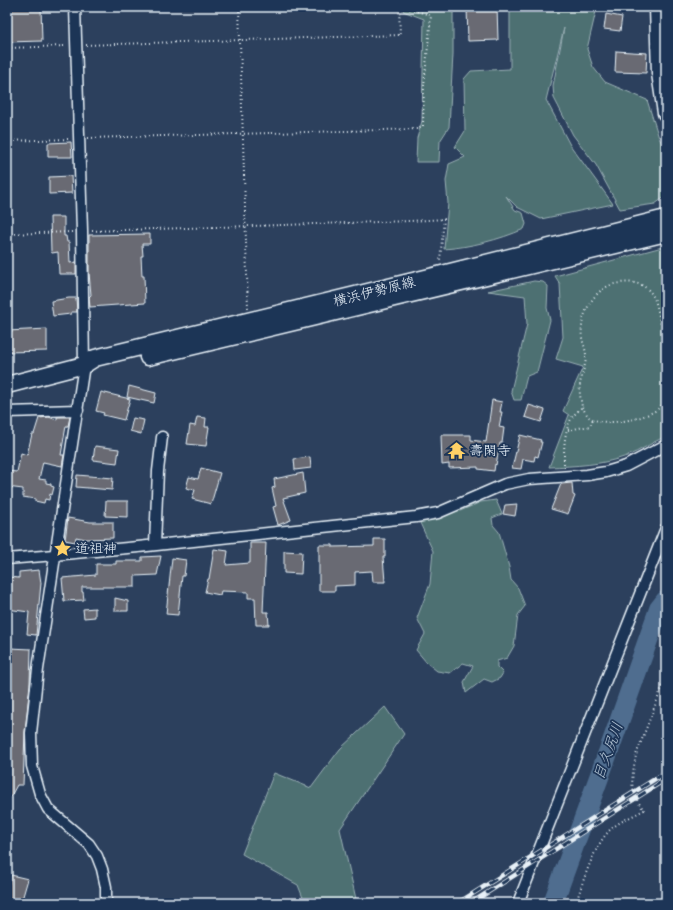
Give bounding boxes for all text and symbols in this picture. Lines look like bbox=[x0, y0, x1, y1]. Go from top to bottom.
street label: 横浜伊勢原線 bbox=[331, 273, 417, 310]
temple icon: 壽閑寺 bbox=[446, 440, 466, 460]
place label: 壽閑寺 bbox=[469, 442, 511, 459]
place icon: 道祖神 bbox=[52, 538, 72, 558]
place label: 道祖神 bbox=[75, 540, 117, 557]
water label: 目久尻川 bbox=[589, 720, 627, 782]

